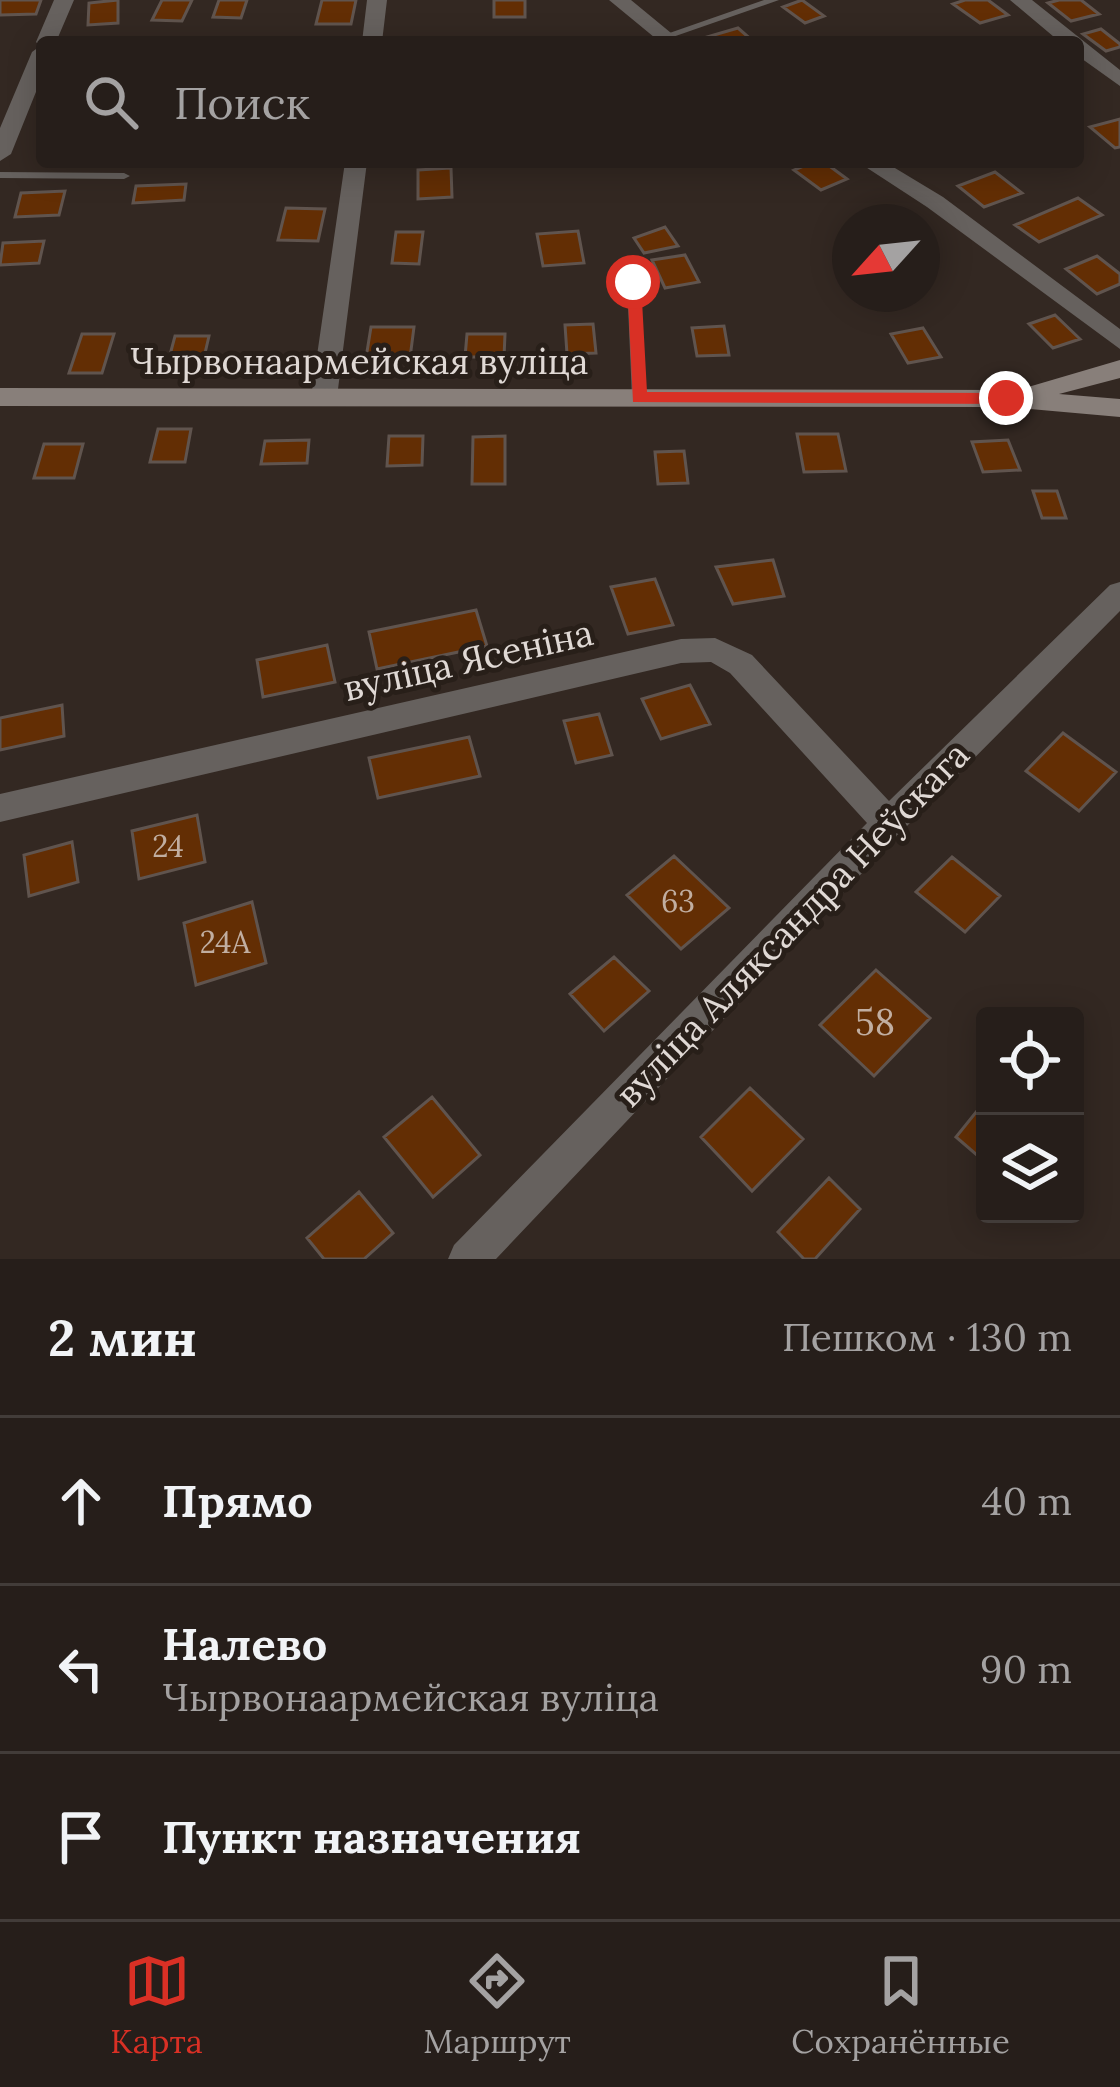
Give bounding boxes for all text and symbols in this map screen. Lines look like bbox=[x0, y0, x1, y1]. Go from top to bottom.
search box bbox=[36, 36, 1084, 168]
icon: search bbox=[78, 69, 144, 135]
text: Поиск bbox=[174, 74, 310, 131]
north arrow bbox=[832, 204, 940, 312]
route start bbox=[606, 255, 660, 309]
street label: Чырвонаармейская вуліца bbox=[130, 338, 588, 384]
route end bbox=[979, 371, 1033, 425]
street label: вуліца Ясеніна bbox=[339, 609, 597, 711]
street label: вуліца Аляксандра Неўскага bbox=[605, 732, 979, 1116]
house number: 24 bbox=[152, 827, 184, 865]
house number: 63 bbox=[661, 882, 695, 920]
house number: 24А bbox=[200, 923, 251, 961]
house number: 58 bbox=[855, 999, 895, 1045]
map controls bbox=[976, 1007, 1084, 1223]
button: locate bbox=[976, 1007, 1084, 1115]
button: layers bbox=[976, 1115, 1084, 1223]
text: 2 мин bbox=[48, 1305, 197, 1370]
text: Пешком · 130 m bbox=[782, 1312, 1072, 1362]
icon: ahead bbox=[48, 1468, 114, 1534]
text: Прямо bbox=[162, 1472, 313, 1529]
text: 40 m bbox=[982, 1476, 1072, 1526]
text: Налево bbox=[162, 1615, 327, 1672]
icon: left bbox=[48, 1636, 114, 1702]
text: 90 m bbox=[980, 1644, 1072, 1694]
text: Чырвонаармейская вуліца bbox=[162, 1672, 659, 1722]
icon: arrive bbox=[48, 1804, 114, 1870]
text: Пункт назначения bbox=[162, 1808, 581, 1865]
tab: Карта bbox=[110, 1948, 203, 2062]
tab: Маршрут bbox=[423, 1948, 571, 2062]
tab: Сохранённые bbox=[791, 1948, 1010, 2062]

